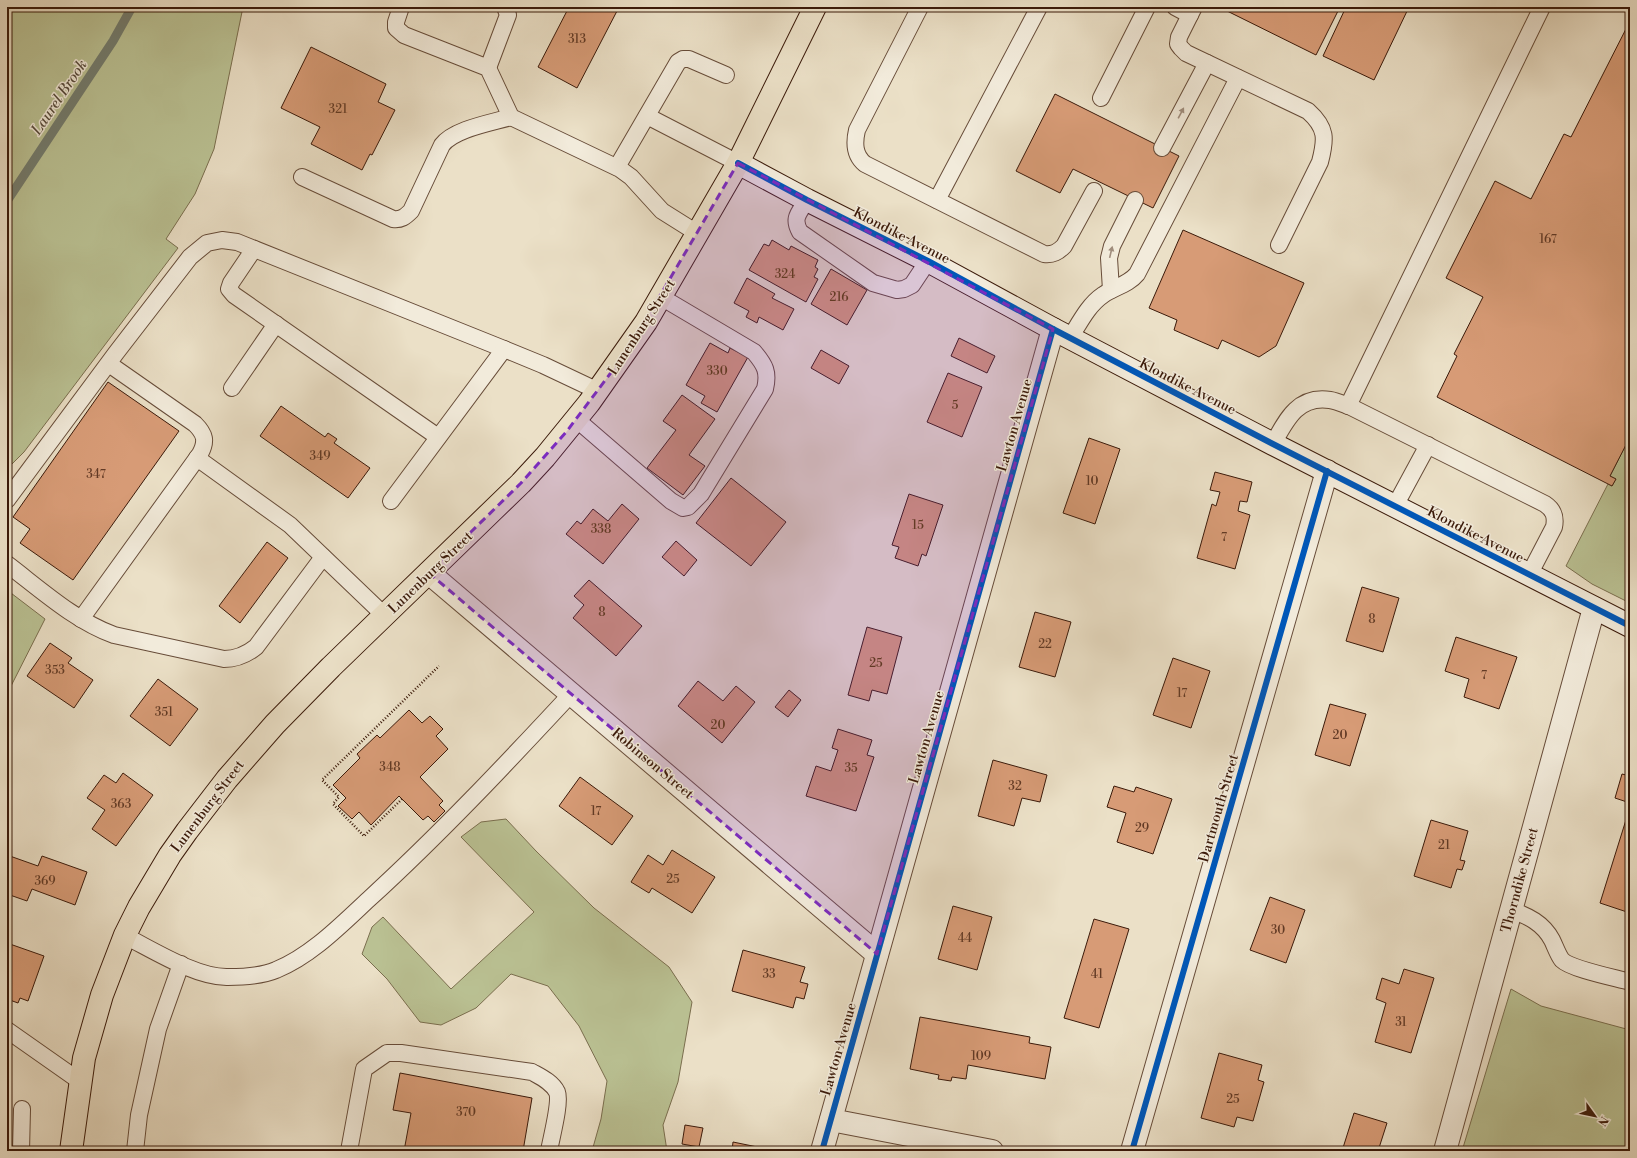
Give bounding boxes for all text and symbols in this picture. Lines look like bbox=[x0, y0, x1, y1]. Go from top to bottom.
house number: 313 bbox=[568, 32, 586, 47]
water label: Laurel Brook bbox=[27, 56, 92, 139]
house number: 321 bbox=[329, 102, 348, 117]
one-way arrow bbox=[1177, 107, 1184, 119]
street label: Klondike Avenue bbox=[850, 204, 953, 268]
house number: 167 bbox=[1539, 232, 1557, 247]
one-way arrow bbox=[1108, 245, 1114, 257]
house number: 324 bbox=[775, 267, 795, 282]
street label: Lunenburg Street bbox=[604, 276, 680, 379]
house number: 216 bbox=[830, 290, 849, 305]
street label: Klondike Avenue bbox=[1136, 355, 1239, 419]
house number: 330 bbox=[706, 364, 728, 379]
street label: Lawton Avenue bbox=[993, 377, 1037, 474]
house number: 5 bbox=[952, 398, 959, 413]
house number: 349 bbox=[309, 449, 331, 464]
house number: 347 bbox=[86, 467, 106, 482]
house number: 10 bbox=[1086, 474, 1098, 489]
street label: Klondike Avenue bbox=[1424, 503, 1527, 567]
house number: 15 bbox=[912, 518, 924, 533]
house number: 338 bbox=[591, 522, 611, 537]
street label: Lunenburg Street bbox=[384, 528, 477, 618]
house number: 7 bbox=[1221, 530, 1227, 545]
house number: 8 bbox=[598, 605, 606, 620]
house number: 8 bbox=[1368, 612, 1376, 627]
house number: 22 bbox=[1038, 637, 1052, 652]
house number: 25 bbox=[869, 656, 883, 671]
house number: 353 bbox=[45, 663, 65, 678]
house number: 7 bbox=[1481, 668, 1487, 683]
house number: 17 bbox=[1177, 686, 1187, 701]
street label: Lawton Avenue bbox=[905, 689, 949, 786]
house number: 351 bbox=[155, 705, 174, 720]
house number: 20 bbox=[711, 718, 725, 733]
street label: Robinson Street bbox=[608, 724, 697, 803]
house number: 20 bbox=[1333, 728, 1347, 743]
street label: Dartmouth Street bbox=[1195, 752, 1243, 865]
street label: Lunenburg Street bbox=[167, 757, 248, 856]
house number: 348 bbox=[379, 760, 401, 775]
house number: 35 bbox=[844, 761, 858, 776]
house number: 32 bbox=[1008, 779, 1022, 794]
house number: 363 bbox=[111, 797, 132, 812]
house number: 17 bbox=[591, 804, 601, 819]
house number: 29 bbox=[1135, 821, 1149, 836]
street label: Thorndike Street bbox=[1497, 826, 1543, 935]
house number: 21 bbox=[1438, 838, 1451, 853]
house number: 25 bbox=[666, 872, 680, 887]
house number: 369 bbox=[34, 874, 56, 889]
house number: 30 bbox=[1271, 923, 1285, 938]
house number: 44 bbox=[958, 931, 972, 946]
house number: 33 bbox=[762, 967, 776, 982]
house number: 41 bbox=[1091, 967, 1104, 982]
street label: Lawton Avenue bbox=[817, 1001, 861, 1098]
house number: 31 bbox=[1395, 1015, 1408, 1030]
house number: 109 bbox=[971, 1049, 991, 1064]
house number: 25 bbox=[1226, 1092, 1240, 1107]
north arrow bbox=[1575, 1096, 1615, 1136]
house number: 370 bbox=[456, 1105, 476, 1120]
text: N bbox=[1594, 1113, 1611, 1129]

